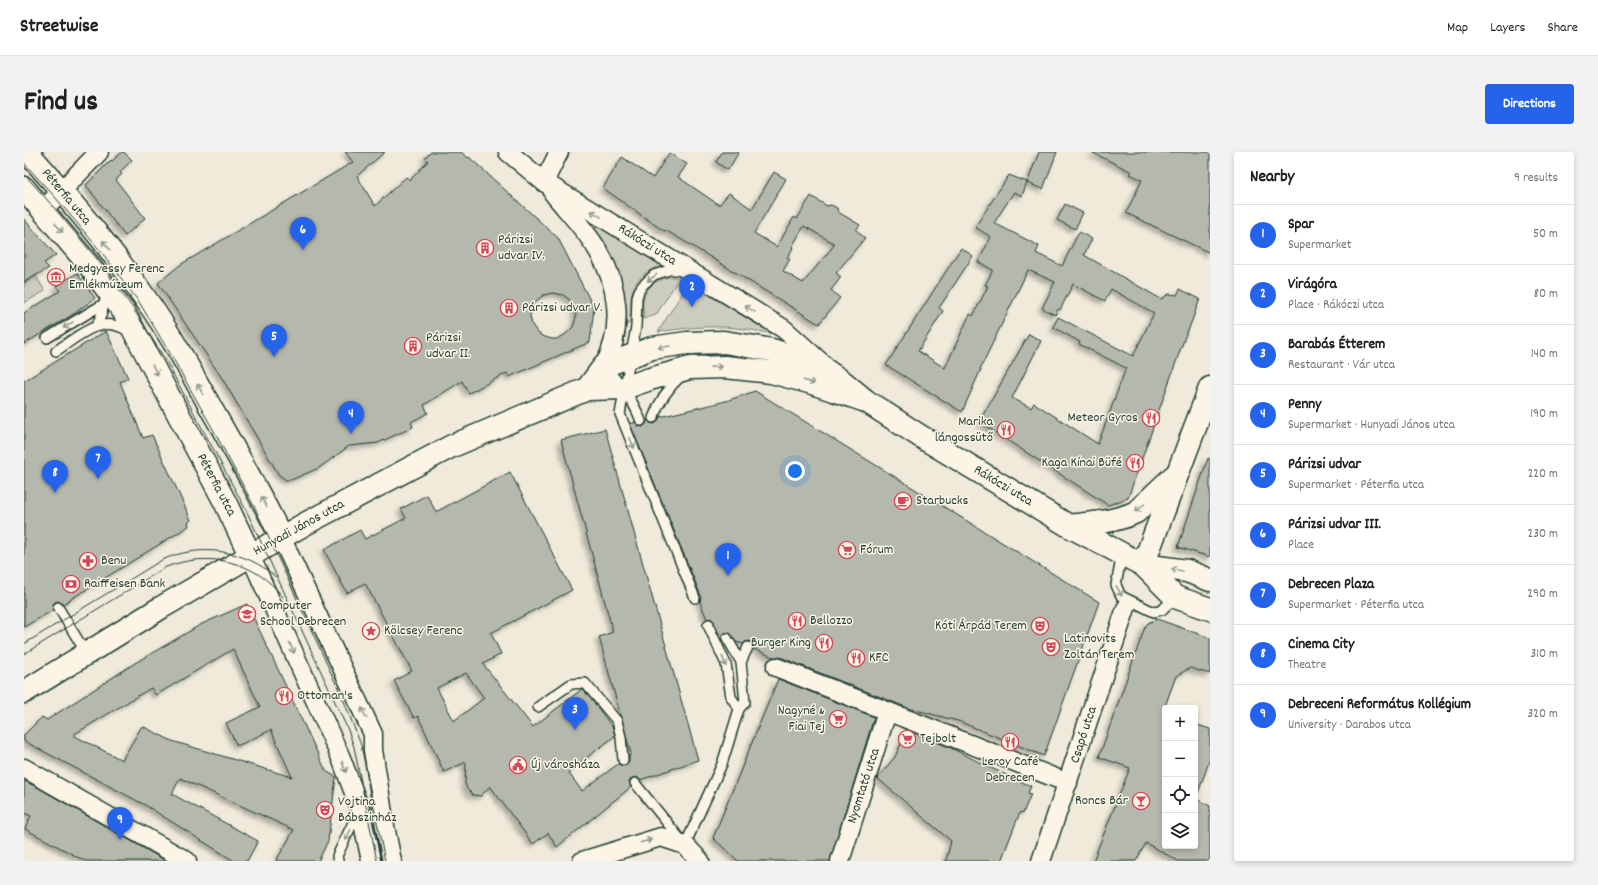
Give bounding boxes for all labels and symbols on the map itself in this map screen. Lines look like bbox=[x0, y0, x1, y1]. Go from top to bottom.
street label: Péterfia utca bbox=[36, 164, 96, 230]
one-way arrow bbox=[591, 210, 602, 218]
pin: 6 bbox=[290, 217, 316, 250]
street label: Rákóczi utca bbox=[614, 219, 681, 271]
one-way arrow bbox=[54, 223, 63, 234]
place label: Párizsi udvar IV. bbox=[498, 230, 545, 266]
building icon: Párizsi udvar IV. bbox=[475, 238, 495, 258]
one-way arrow bbox=[102, 240, 111, 251]
place label: Medgyessy Ferenc Emlékmúzeum bbox=[69, 259, 165, 295]
museum icon: Medgyessy Ferenc Emlékmúzeum bbox=[46, 267, 66, 287]
one-way arrow bbox=[646, 273, 657, 282]
pin: 2 bbox=[679, 274, 705, 307]
building icon: Párizsi udvar V. bbox=[499, 298, 519, 318]
place label: Párizsi udvar V. bbox=[522, 298, 603, 318]
one-way arrow bbox=[744, 304, 756, 312]
one-way arrow bbox=[62, 321, 74, 329]
pin: 5 bbox=[261, 324, 287, 357]
place label: Párizsi udvar II. bbox=[426, 328, 470, 364]
building icon: Párizsi udvar II. bbox=[403, 336, 423, 356]
one-way arrow bbox=[658, 343, 671, 351]
one-way arrow bbox=[709, 363, 722, 371]
one-way arrow bbox=[152, 364, 159, 376]
one-way arrow bbox=[802, 379, 815, 386]
one-way arrow bbox=[196, 383, 204, 395]
pin: 4 bbox=[338, 401, 364, 434]
place label: Meteor Gyros bbox=[1068, 408, 1138, 428]
restaurant icon: Meteor Gyros bbox=[1141, 408, 1161, 428]
place label: Marika lángossütő bbox=[935, 412, 994, 448]
restaurant icon: Marika lángossütő bbox=[996, 420, 1016, 440]
one-way arrow bbox=[628, 437, 636, 449]
pin: 7 bbox=[85, 446, 111, 479]
street label: Péterfia utca bbox=[191, 450, 241, 520]
place label: Kaga Kínai Büfé bbox=[1042, 453, 1122, 473]
restaurant icon: Kaga Kínai Büfé bbox=[1125, 453, 1145, 473]
pin: 8 bbox=[42, 460, 68, 493]
street label: Rákóczi utca bbox=[970, 460, 1037, 512]
your location bbox=[785, 461, 805, 481]
cafe icon: Starbucks bbox=[893, 491, 913, 511]
place label: Starbucks bbox=[916, 491, 969, 511]
street label: Hunyadi János utca bbox=[250, 494, 349, 561]
one-way arrow bbox=[260, 497, 267, 509]
one-way arrow bbox=[1135, 504, 1145, 513]
supermarket icon: Fórum bbox=[837, 540, 857, 560]
place label: Fórum bbox=[860, 540, 893, 560]
pin: 1 bbox=[715, 543, 741, 576]
pharmacy icon: Benu bbox=[78, 551, 98, 571]
place label: Benu bbox=[101, 551, 126, 571]
one-way arrow bbox=[1171, 566, 1184, 574]
bank icon: Raiffeisen Bank bbox=[61, 574, 81, 594]
place label: Raiffeisen Bank bbox=[84, 574, 166, 594]
one-way arrow bbox=[1116, 585, 1124, 597]
place label: Computer School Debrecen bbox=[260, 596, 346, 632]
school or university icon: Computer School Debrecen bbox=[237, 604, 257, 624]
restaurant icon: Bellozzo bbox=[787, 611, 807, 631]
place label: Bellozzo bbox=[810, 611, 853, 631]
place label: Kóti Árpád Terem bbox=[935, 616, 1027, 636]
theatre icon: Kóti Árpád Terem bbox=[1030, 616, 1050, 636]
place icon: Kölcsey Ferenc bbox=[361, 621, 381, 641]
place label: Kölcsey Ferenc bbox=[384, 621, 463, 641]
place label: Latinovits Zoltán Terem bbox=[1064, 629, 1134, 665]
place label: Burger King bbox=[751, 633, 811, 653]
restaurant icon: Burger King bbox=[814, 633, 834, 653]
theatre icon: Latinovits Zoltán Terem bbox=[1041, 637, 1061, 657]
one-way arrow bbox=[289, 641, 296, 653]
restaurant icon: KFC bbox=[846, 648, 866, 668]
place label: KFC bbox=[869, 648, 889, 668]
one-way arrow bbox=[721, 654, 729, 666]
restaurant icon: Ottoman's bbox=[274, 686, 294, 706]
place label: Ottoman's bbox=[297, 686, 353, 706]
pin: 3 bbox=[562, 697, 588, 730]
place label: Nagyné & Fiai Tej bbox=[778, 701, 825, 737]
street label: Csapó utca bbox=[1065, 704, 1103, 766]
one-way arrow bbox=[359, 707, 367, 719]
supermarket icon: Nagyné & Fiai Tej bbox=[828, 709, 848, 729]
supermarket icon: Tejbolt bbox=[897, 729, 917, 749]
place label: Tejbolt bbox=[920, 729, 956, 749]
restaurant icon: Leroy Café Debrecen bbox=[1000, 732, 1020, 752]
street label: Nyomtató utca bbox=[842, 745, 886, 826]
place label: Leroy Café Debrecen bbox=[982, 752, 1038, 788]
public building icon: Új városháza bbox=[508, 755, 528, 775]
place label: Új városháza bbox=[531, 755, 600, 775]
one-way arrow bbox=[341, 760, 349, 772]
place label: Roncs Bár bbox=[1075, 791, 1129, 811]
bar icon: Roncs Bár bbox=[1131, 791, 1151, 811]
place label: Vojtina Bábszinház bbox=[338, 792, 397, 828]
theatre icon: Vojtina Bábszinház bbox=[315, 800, 335, 820]
pin: 9 bbox=[107, 807, 133, 840]
one-way arrow bbox=[344, 829, 351, 841]
one-way arrow bbox=[639, 837, 652, 844]

